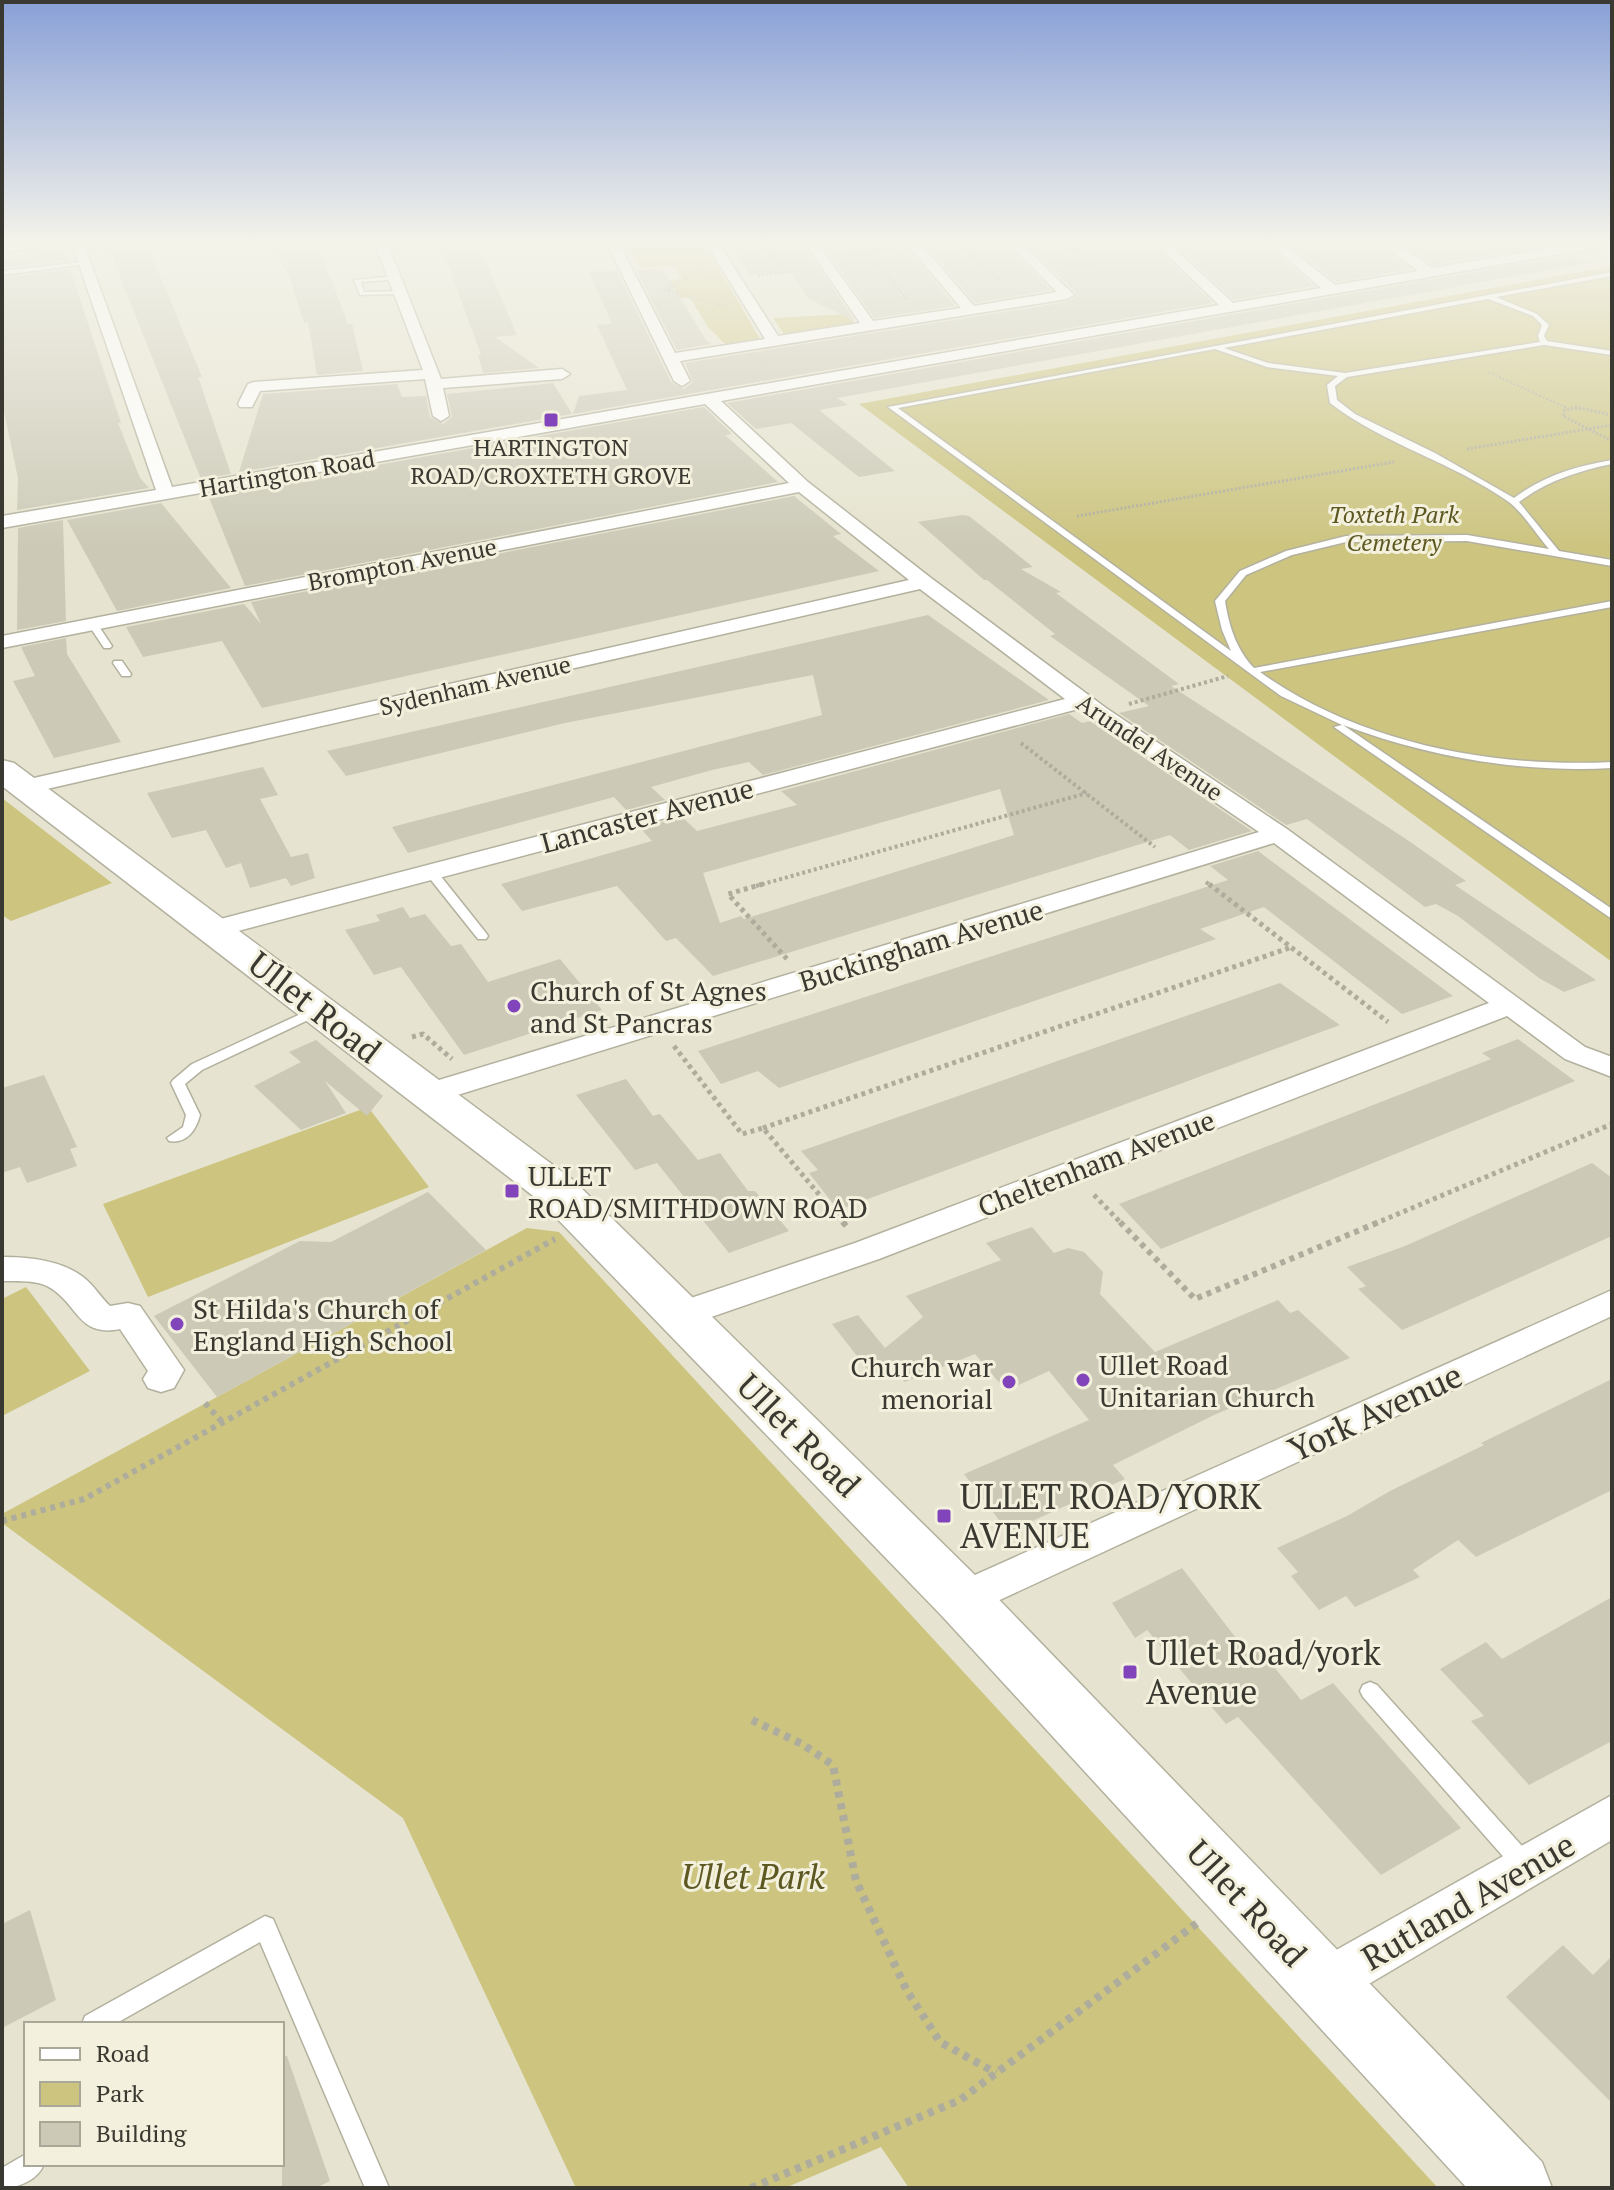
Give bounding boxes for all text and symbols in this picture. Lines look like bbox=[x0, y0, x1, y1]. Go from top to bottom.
marker: HARTINGTON ROAD/CROXTETH GROVE bbox=[542, 411, 560, 429]
place label: HARTINGTON ROAD/CROXTETH GROVE bbox=[411, 431, 691, 491]
street label: Hartington Road bbox=[197, 442, 377, 504]
park label: Toxteth Park Cemetery bbox=[1329, 498, 1460, 558]
street label: Brompton Avenue bbox=[305, 530, 499, 598]
street label: Sydenham Avenue bbox=[376, 647, 574, 723]
street label: Arundel Avenue bbox=[1070, 686, 1230, 808]
street label: Lancaster Avenue bbox=[537, 769, 757, 861]
street label: Buckingham Avenue bbox=[794, 890, 1048, 1000]
street label: Ullet Road bbox=[239, 941, 391, 1073]
place label: Church of St Agnes and St Pancras bbox=[530, 972, 767, 1041]
marker: Church of St Agnes and St Pancras bbox=[505, 997, 523, 1015]
street label: Cheltenham Avenue bbox=[972, 1101, 1220, 1225]
place label: ULLET ROAD/SMITHDOWN ROAD bbox=[528, 1157, 868, 1226]
marker: ULLET ROAD/SMITHDOWN ROAD bbox=[503, 1182, 521, 1200]
place label: St Hilda's Church of England High School bbox=[193, 1290, 453, 1359]
marker: St Hilda's Church of England High School bbox=[168, 1315, 186, 1333]
place label: Ullet Road Unitarian Church bbox=[1099, 1346, 1315, 1415]
place label: Church war menorial bbox=[850, 1348, 993, 1417]
street label: York Avenue bbox=[1281, 1352, 1469, 1472]
street label: Ullet Road bbox=[728, 1364, 871, 1507]
marker: Ullet Road Unitarian Church bbox=[1074, 1371, 1092, 1389]
marker: Church war menorial bbox=[1000, 1373, 1018, 1391]
place label: ULLET ROAD/YORK AVENUE bbox=[960, 1474, 1262, 1558]
marker: ULLET ROAD/YORK AVENUE bbox=[935, 1507, 953, 1525]
place label: Ullet Road/york Avenue bbox=[1146, 1630, 1381, 1714]
marker: Ullet Road/york Avenue bbox=[1121, 1663, 1139, 1681]
street label: Rutland Avenue bbox=[1353, 1822, 1583, 1980]
street label: Ullet Road bbox=[1177, 1830, 1317, 1976]
park label: Ullet Park bbox=[681, 1854, 826, 1899]
legend bbox=[24, 2022, 284, 2166]
text: Road bbox=[96, 2037, 150, 2069]
text: Park bbox=[96, 2077, 145, 2109]
text: Building bbox=[96, 2117, 187, 2149]

